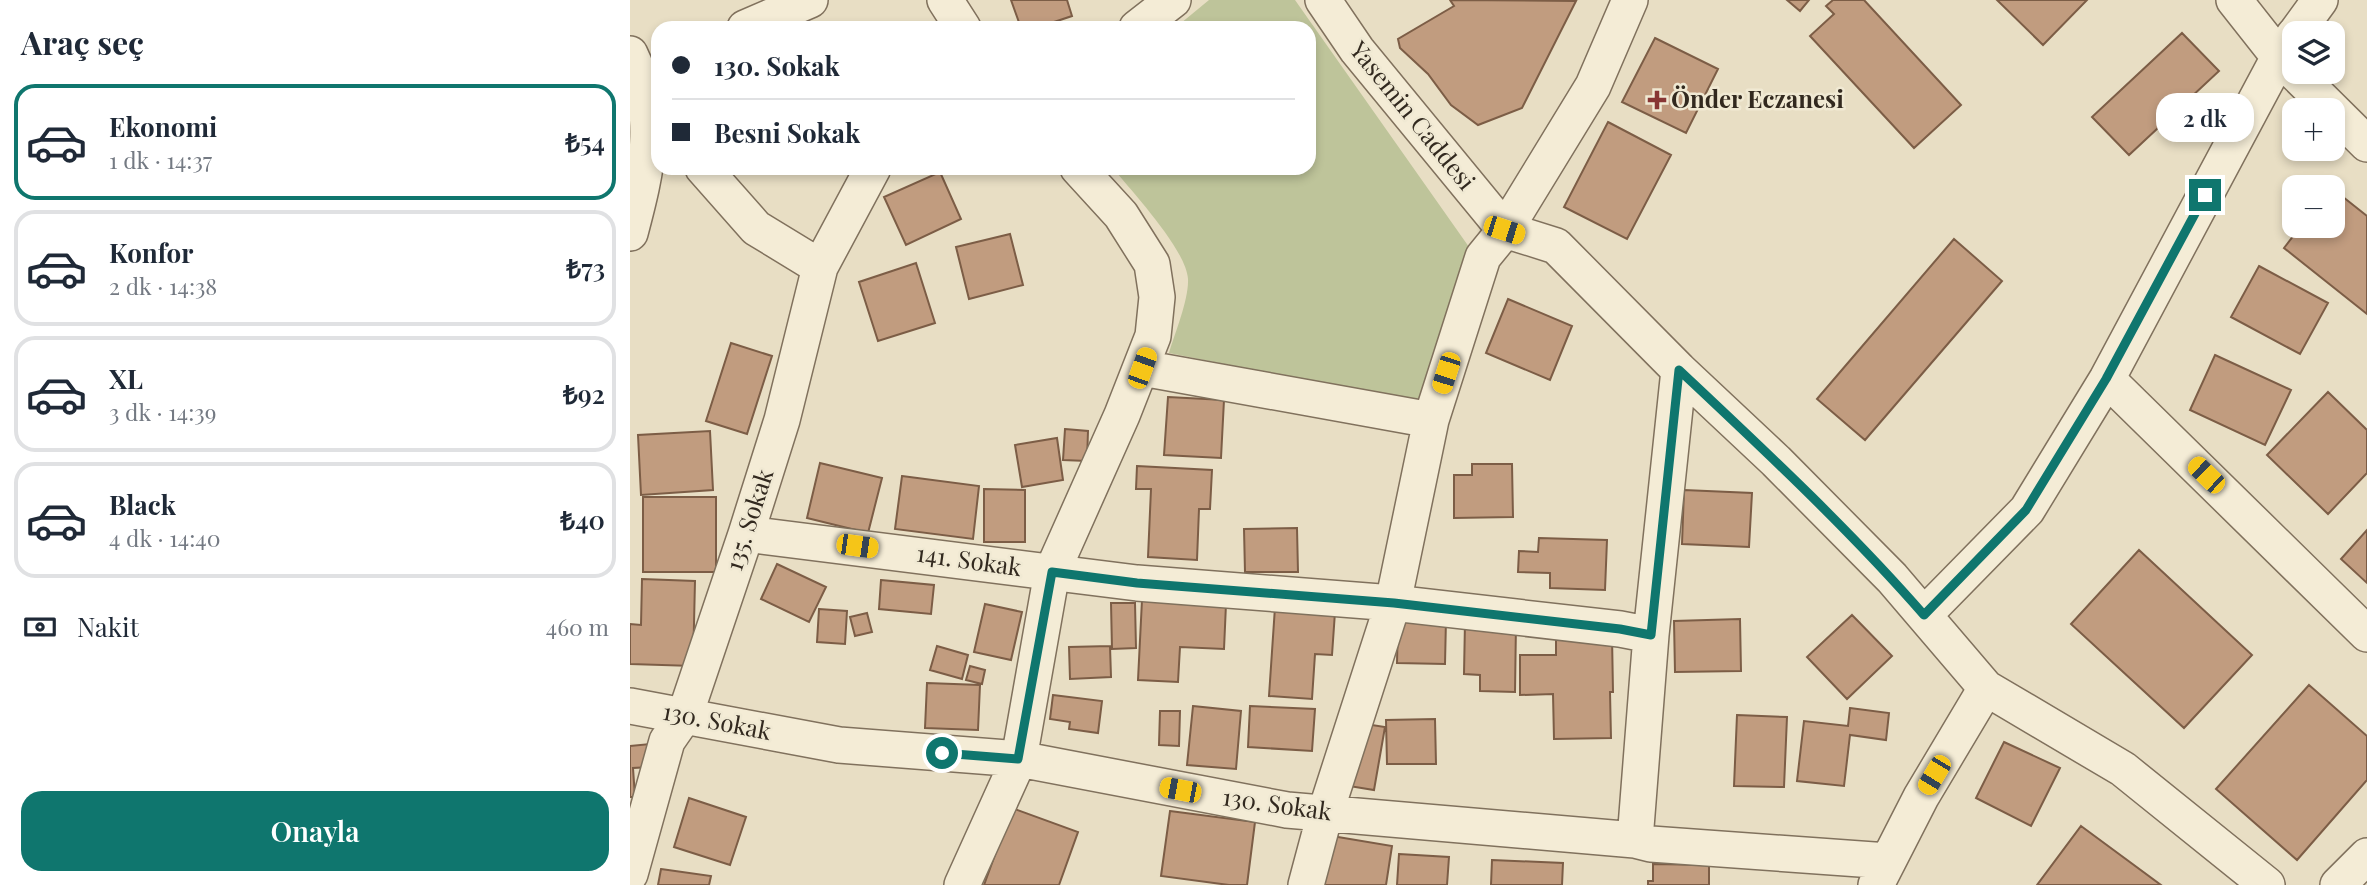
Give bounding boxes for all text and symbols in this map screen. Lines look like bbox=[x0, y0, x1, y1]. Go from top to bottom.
text: Araç seç bbox=[21, 20, 144, 63]
map controls bbox=[2282, 21, 2345, 238]
button: layers bbox=[2282, 21, 2345, 84]
street label: Yasemin Caddesi bbox=[1343, 33, 1483, 196]
text: 130. Sokak bbox=[714, 48, 840, 83]
place label: Önder Eczanesi bbox=[1671, 82, 1844, 114]
marker: Önder Eczanesi bbox=[1649, 92, 1665, 108]
callout: 2 dk bbox=[2156, 94, 2254, 142]
button: + bbox=[2282, 98, 2345, 161]
text: 2 dk bbox=[2183, 102, 2227, 133]
text: Ekonomi bbox=[109, 109, 217, 144]
icon: car bbox=[25, 111, 88, 174]
text: Besni Sokak bbox=[714, 115, 860, 150]
text: ₺54 bbox=[565, 124, 605, 159]
text: 1 dk · 14:37 bbox=[109, 144, 212, 175]
button: − bbox=[2282, 175, 2345, 238]
route end bbox=[2189, 179, 2221, 211]
car bbox=[1481, 214, 1528, 246]
text: Konfor bbox=[109, 235, 193, 270]
icon: car bbox=[25, 237, 88, 300]
text: ₺73 bbox=[566, 250, 605, 285]
text: 2 dk · 14:38 bbox=[109, 270, 217, 301]
car bbox=[1125, 345, 1160, 391]
car bbox=[1430, 350, 1463, 396]
text: XL bbox=[109, 361, 143, 396]
icon: car bbox=[25, 363, 88, 426]
text: ₺92 bbox=[563, 376, 605, 411]
text: 3 dk · 14:39 bbox=[109, 396, 216, 427]
car bbox=[2184, 453, 2229, 497]
street label: 135. Sokak bbox=[717, 464, 780, 574]
text: Black bbox=[109, 487, 176, 522]
icon: car bbox=[25, 489, 88, 552]
text: ₺40 bbox=[560, 502, 605, 537]
text: 4 dk · 14:40 bbox=[109, 522, 221, 553]
car bbox=[835, 533, 880, 559]
street label: 141. Sokak bbox=[915, 536, 1025, 582]
icon: cash bbox=[21, 608, 59, 646]
text: Nakit bbox=[77, 609, 139, 644]
text: 460 m bbox=[546, 611, 609, 642]
street label: 130. Sokak bbox=[660, 694, 775, 746]
route start bbox=[926, 737, 958, 769]
car bbox=[1915, 752, 1954, 798]
car bbox=[1158, 776, 1203, 804]
street label: 130. Sokak bbox=[1221, 780, 1335, 827]
button: Onayla bbox=[21, 791, 609, 871]

